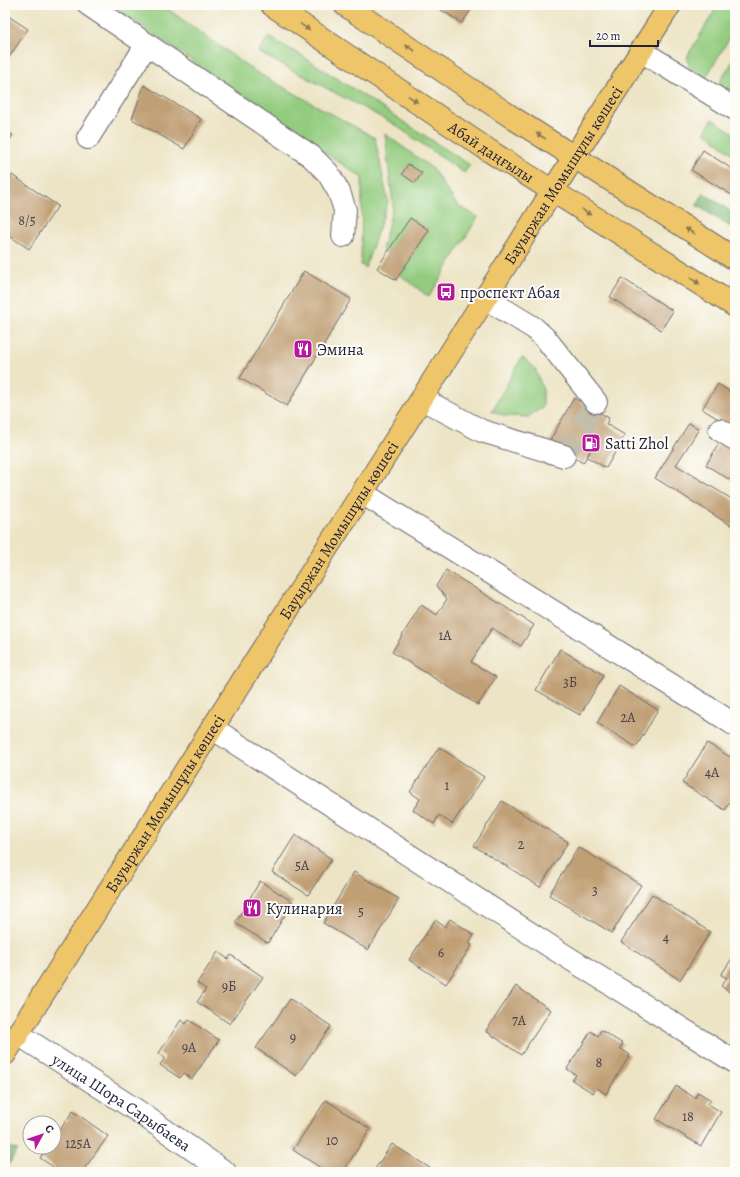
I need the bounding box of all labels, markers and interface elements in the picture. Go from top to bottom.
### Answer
scale bar [590,22,658,48]
one-way arrow [300,23,310,31]
text: 20 m [596,28,620,44]
one-way arrow [404,44,415,52]
street label: Бауыржан Момышұлы көшесі [499,82,628,269]
one-way arrow [408,95,418,103]
street label: Абай даңғылы [443,116,538,189]
one-way arrow [536,132,546,140]
one-way arrow [580,208,591,216]
house number: 8/5 [18,211,36,230]
one-way arrow [684,227,696,234]
one-way arrow [689,278,701,285]
bus stop icon: проспект Абая [435,281,457,303]
place label: проспект Абая [460,282,560,304]
restaurant icon: Эмина [292,338,314,360]
place label: Эмина [317,339,364,361]
fuel station icon: Satti Zhol [580,432,602,454]
place label: Satti Zhol [605,433,668,455]
street label: Бауыржан Момышұлы көшесі [274,437,404,624]
house number: 1А [439,626,452,645]
house number: 3Б [563,673,577,692]
house number: 2А [621,708,636,727]
street label: Бауыржан Момышұлы көшесі [100,711,230,897]
house number: 4А [705,763,720,782]
house number: 1 [445,776,450,795]
house number: 2 [518,835,525,854]
house number: 5А [295,856,310,875]
house number: 3 [592,881,598,900]
restaurant icon: Кулинария [241,897,263,919]
place label: Кулинария [266,898,343,920]
house number: 5 [358,902,364,921]
house number: 4 [663,928,669,947]
house number: 6 [438,943,444,962]
house number: 9Б [222,977,236,996]
house number: 7А [512,1011,527,1030]
house number: 9 [290,1028,296,1047]
house number: 9А [182,1038,197,1057]
street label: улица Шора Сарыбаева [49,1049,195,1155]
house number: 8 [596,1053,603,1072]
house number: 18 [682,1107,694,1126]
north arrow [22,1115,62,1155]
house number: 10 [326,1131,338,1150]
house number: 125А [65,1134,92,1153]

